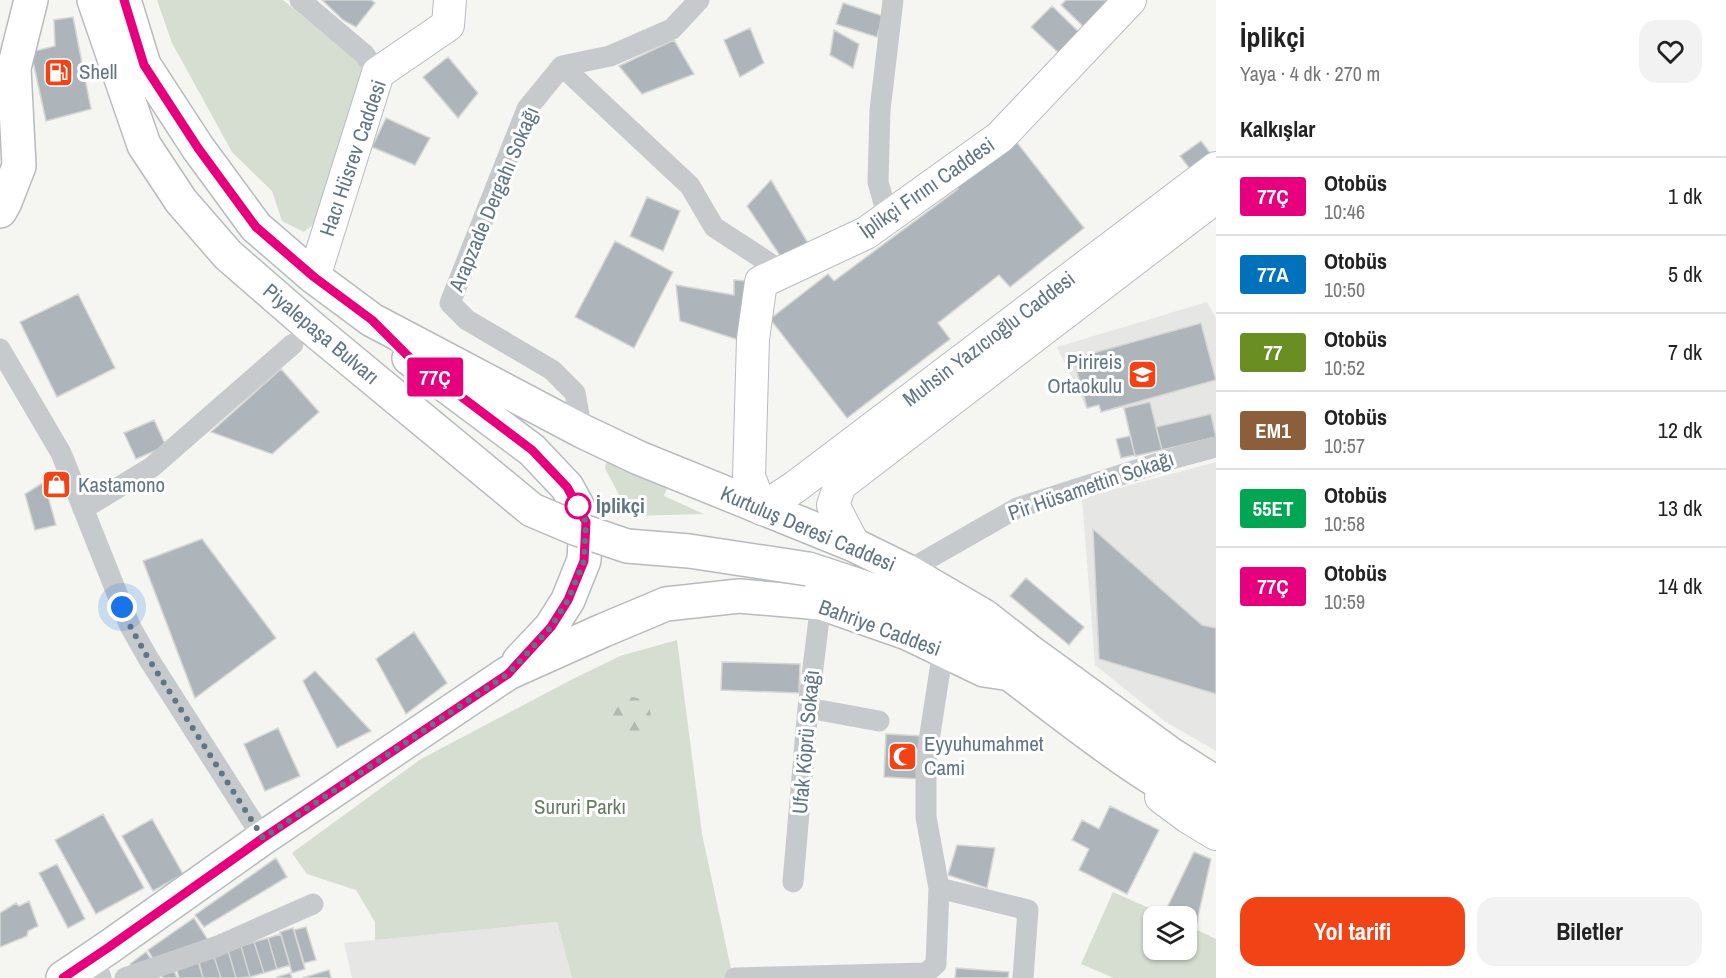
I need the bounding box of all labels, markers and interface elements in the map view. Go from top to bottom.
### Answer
text: İplikçi [1240,18,1305,56]
button: heart [1639,20,1702,83]
fuel station icon: Shell [42,56,74,88]
place label: Shell [79,57,117,86]
text: Yaya · 4 dk · 270 m [1240,60,1380,87]
street label: Hacı Hüsrev Caddesi [312,76,393,240]
street label: Arapzade Dergahı Sokağı [441,102,546,297]
text: Kalkışlar [1240,114,1315,144]
street label: İplikçi Fırını Caddesi [853,130,1000,245]
text: Otobüs [1324,168,1387,198]
text: 1 dk [1668,181,1702,211]
text: 77Ç [1257,182,1289,211]
text: 10:46 [1324,198,1365,225]
text: Otobüs [1324,246,1387,276]
text: 5 dk [1668,259,1702,289]
text: 77A [1257,260,1289,289]
street label: Muhsin Yazıcıoğlu Caddesi [896,264,1081,413]
street label: Piyalepaşa Bulvarı [257,276,386,391]
text: 10:50 [1324,276,1365,303]
text: Otobüs [1324,324,1387,354]
text: 7 dk [1668,337,1702,367]
text: 77 [1263,338,1283,367]
place label: Pirireis Ortaokulu [1047,347,1122,400]
text: 10:52 [1324,354,1365,381]
line badge: 77Ç [400,358,470,397]
school or university icon: Pirireis Ortaokulu [1127,358,1159,390]
text: 77Ç [419,363,451,392]
text: Otobüs [1324,402,1387,432]
text: 12 dk [1658,415,1702,445]
text: EM1 [1255,416,1291,445]
text: 10:57 [1324,432,1365,459]
street label: Pir Hüsamettin Sokağı [1004,444,1177,527]
shop icon: Kastamono [41,469,73,501]
place label: Kastamono [78,470,165,499]
street label: Kurtuluş Deresi Caddesi [716,479,900,579]
text: Otobüs [1324,480,1387,510]
place label: İplikçi [596,491,645,520]
marker: İplikçi [565,493,591,519]
text: 13 dk [1658,493,1702,523]
text: 55ET [1252,494,1294,523]
text: 10:58 [1324,510,1365,537]
text: Otobüs [1324,558,1387,588]
text: 14 dk [1658,571,1702,601]
text: 77Ç [1257,572,1289,601]
text: 10:59 [1324,588,1365,615]
your location [107,592,137,622]
street label: Bahriye Caddesi [815,592,945,663]
street label: Ufak Köprü Sokağı [785,669,826,815]
place label: Eyyuhumahmet Cami [924,729,1044,782]
mosque icon: Eyyuhumahmet Cami [887,740,919,772]
park label: Sururi Parkı [534,792,626,821]
button: Yol tarifi [1240,897,1465,966]
button: Biletler [1477,897,1702,966]
map controls [1143,906,1197,960]
button: layers [1143,906,1197,960]

